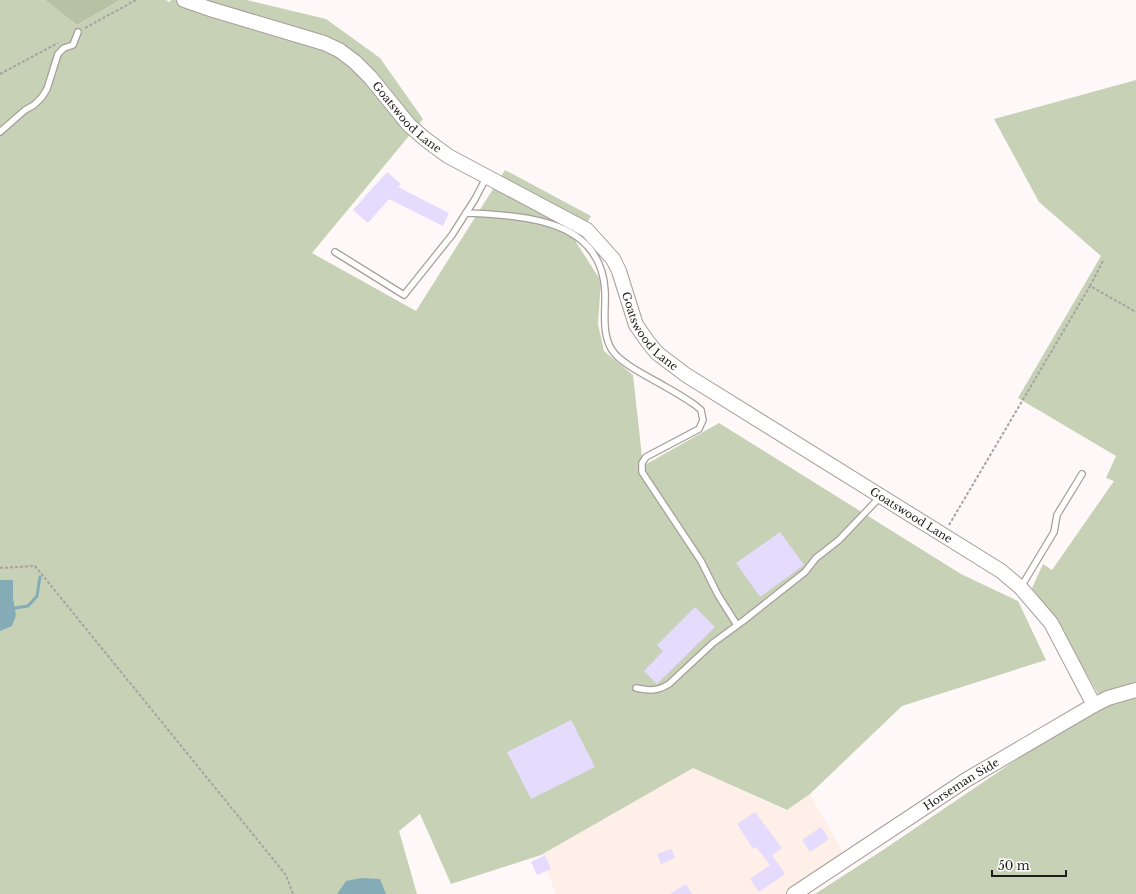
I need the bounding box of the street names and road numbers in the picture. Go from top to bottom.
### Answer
street label: Goatswood Lane [369,79,444,156]
street label: Goatswood Lane [619,290,681,373]
street label: Goatswood Lane [867,484,955,546]
street label: Horseman Side [921,755,1002,813]

